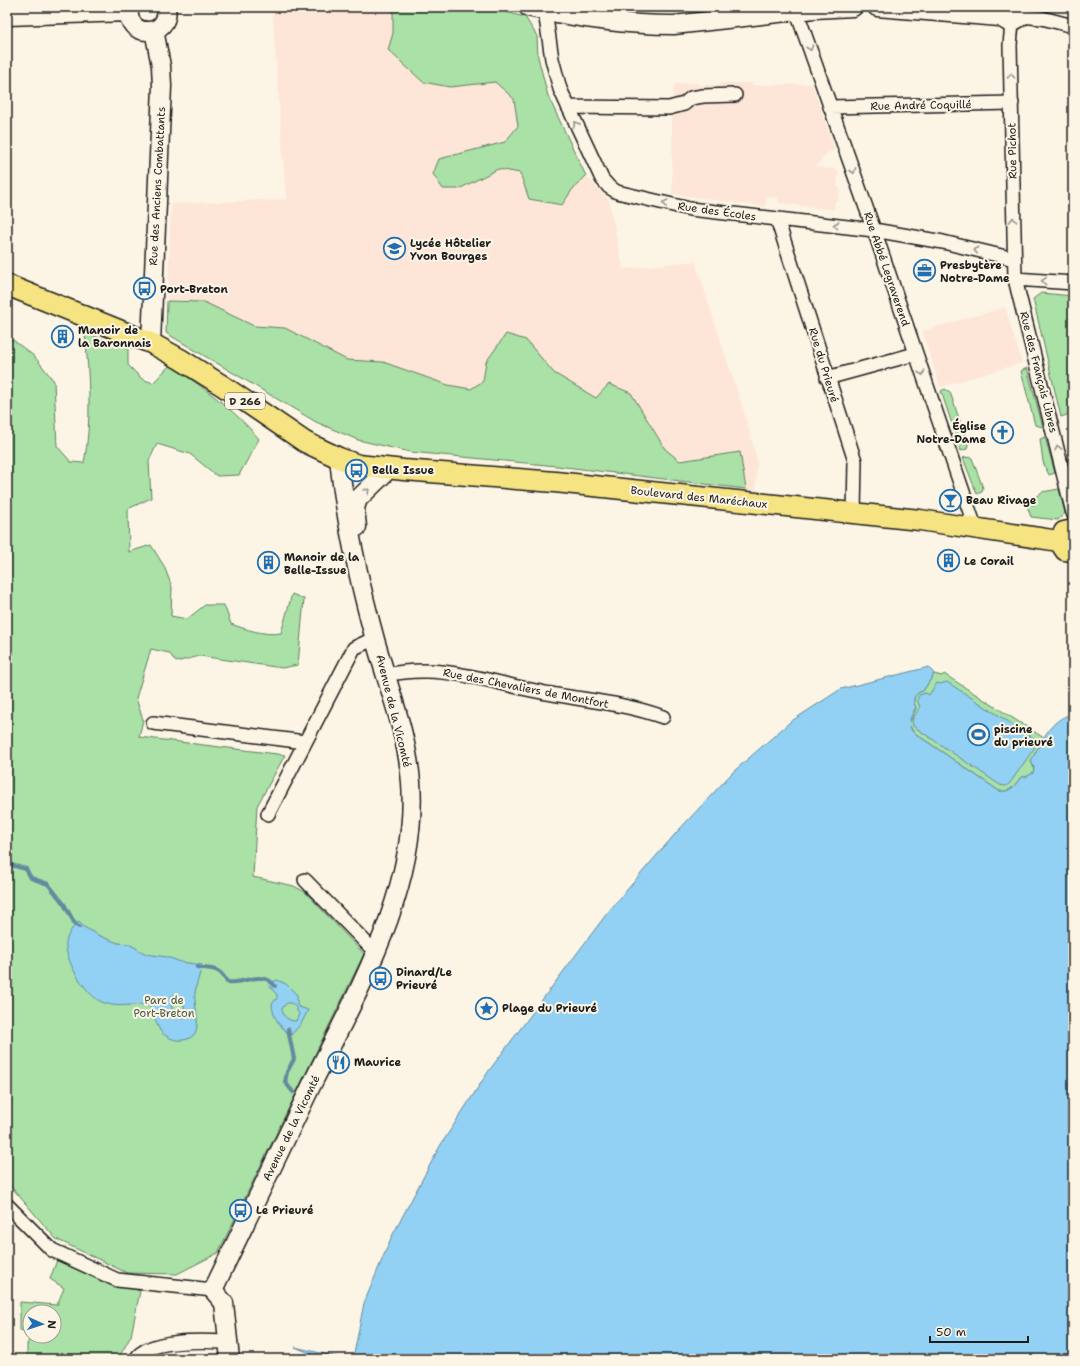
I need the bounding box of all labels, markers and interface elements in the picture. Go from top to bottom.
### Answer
one-way arrow [805,44,813,51]
one-way arrow [1007,73,1015,79]
street label: Rue André Coquillé [870,97,972,114]
street label: Rue des Anciens Combattants [146,106,169,266]
one-way arrow [573,121,581,129]
street label: Rue Pichot [1005,123,1020,179]
one-way arrow [848,167,856,174]
street label: Rue des Écoles [677,198,757,224]
one-way arrow [662,200,668,208]
street label: Rue Abbé Legraverend [860,210,913,328]
one-way arrow [1009,217,1018,223]
one-way arrow [833,221,839,230]
school or university icon: Lycée Hôtelier Yvon Bourges [381,236,407,262]
place label: Lycée Hôtelier Yvon Bourges [410,236,491,264]
one-way arrow [973,246,979,254]
office icon: Presbytère Notre-Dame [911,258,937,284]
place label: Presbytère Notre-Dame [940,258,1010,286]
bus stop icon: Port-Breton [132,276,158,302]
one-way arrow [1041,277,1047,286]
place label: Port-Breton [160,282,228,297]
street label: Rue des Français Libres [1016,310,1061,435]
building icon: Manoir de la Baronnais [50,323,76,349]
place label: Manoir de la Baronnais [78,323,151,351]
street label: Rue du Prieuré [805,326,842,404]
one-way arrow [918,370,926,377]
road number: D 266 [225,393,265,409]
place label: Église Notre-Dame [916,418,986,447]
church icon: Église Notre-Dame [989,419,1015,445]
one-way arrow [1054,444,1063,451]
bus stop icon: Belle Issue [343,457,369,483]
place label: Belle Issue [372,463,434,478]
street label: Boulevard des Maréchaux [630,483,768,512]
bar icon: Beau Rivage [937,487,963,513]
one-way arrow [362,488,370,496]
place label: Beau Rivage [966,493,1037,508]
building icon: Le Corail [936,548,962,574]
building icon: Manoir de la Belle-Issue [256,550,282,576]
place label: Manoir de la Belle-Issue [284,550,360,578]
place label: Le Corail [964,554,1014,569]
street label: Avenue de la Vicomté [372,653,415,769]
street label: Rue des Chevaliers de Montfort [442,665,610,712]
sports icon: piscine du prieuré [965,722,991,748]
place label: piscine du prieuré [994,722,1053,750]
bus stop icon: Dinard/Le Prieuré [367,965,393,991]
place label: Dinard/Le Prieuré [396,965,452,993]
park label: Parc de Port-Breton [134,993,195,1021]
place icon: Plage du Prieuré [473,995,499,1021]
place label: Plage du Prieuré [502,1001,597,1016]
restaurant icon: Maurice [326,1049,352,1075]
place label: Maurice [354,1055,401,1070]
street label: Avenue de la Vicomté [259,1073,324,1184]
bus stop icon: Le Prieuré [227,1197,253,1223]
place label: Le Prieuré [256,1203,314,1218]
north arrow [22,1304,62,1344]
scale bar [930,1318,1028,1344]
text: N [44,1320,59,1330]
text: 50 m [936,1324,966,1340]

